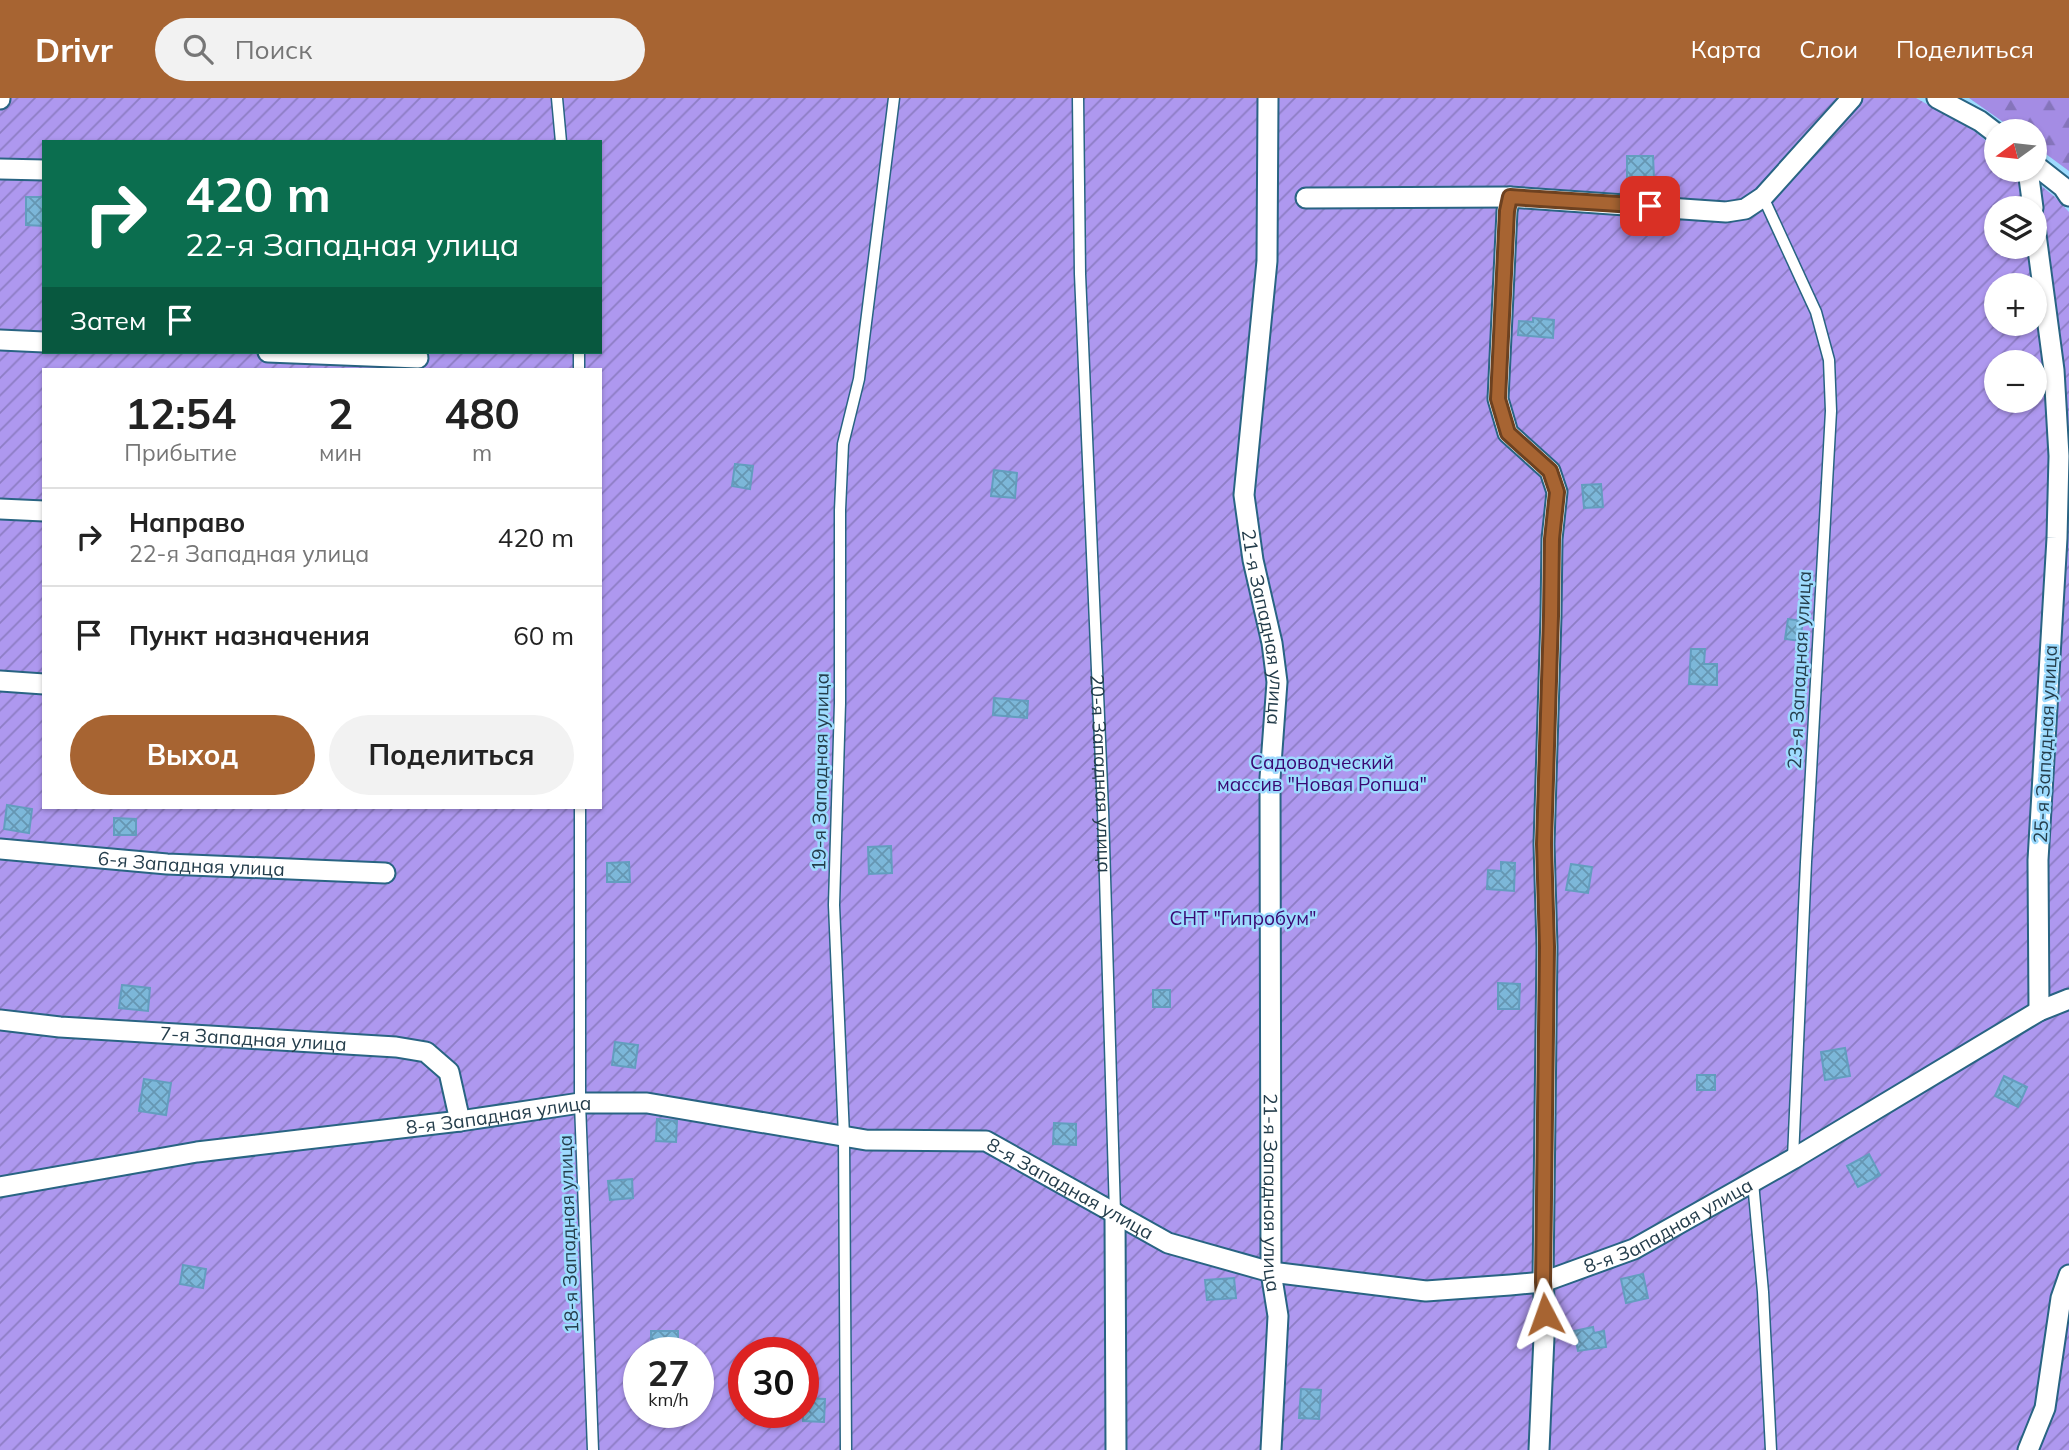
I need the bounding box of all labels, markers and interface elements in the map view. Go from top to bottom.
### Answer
search box [155,18,645,81]
text: Drivr [35,29,113,70]
icon: search [179,30,217,68]
text: Поиск [235,33,312,66]
text: Карта [1691,34,1761,64]
text: Слои [1799,34,1858,64]
text: Поделиться [1896,34,2034,64]
north arrow [1984,119,2048,182]
map controls [1984,119,2047,413]
text: 420 m [185,163,331,224]
icon: right [70,168,161,259]
pin [1620,176,1680,236]
icon: arrive [1631,187,1669,225]
button: layers [1984,196,2047,259]
text: 22-я Западная улица [185,224,519,264]
button: + [1984,273,2047,336]
icon: arrive [161,301,199,339]
text: Затем [70,304,147,337]
button: − [1984,350,2047,413]
text: 12:54 [125,387,236,440]
text: 2 [328,387,353,440]
text: 480 [444,387,520,440]
text: Прибытие [124,438,237,467]
text: мин [319,438,362,467]
text: m [472,438,492,467]
text: Направо [129,506,245,539]
icon: right [70,518,108,556]
text: 420 m [498,521,574,554]
street label: 21-я Западная улица [1237,528,1289,726]
text: 22-я Западная улица [129,539,369,568]
street label: 23-я Западная улица [1782,570,1816,770]
icon: arrive [70,616,108,654]
text: Пункт назначения [129,619,370,652]
text: 60 m [513,619,574,652]
street label: 25-я Западная улица [2028,644,2062,844]
street label: 19-я Западная улица [806,673,834,871]
street label: 20-я Западная улица [1085,674,1117,873]
button: Выход [70,715,315,795]
button: Поделиться [329,715,574,795]
park label: Садоводческий массив "Новая Ропша" [1217,750,1427,796]
street label: 6-я Западная улица [97,846,285,881]
park label: СНТ "Гипробум" [1169,906,1317,930]
street label: 7-я Западная улица [159,1021,347,1056]
street label: 8-я Западная улица [404,1091,591,1139]
street label: 21-я Западная улица [1259,1093,1286,1293]
street label: 8-я Западная улица [983,1132,1158,1244]
street label: 18-я Западная улица [553,1134,583,1334]
street label: 8-я Западная улица [1580,1172,1757,1278]
position arrow [1508,1277,1582,1351]
speed limit sign: 30 [728,1337,819,1428]
text: 27 [647,1351,690,1395]
text: km/h [648,1388,689,1411]

